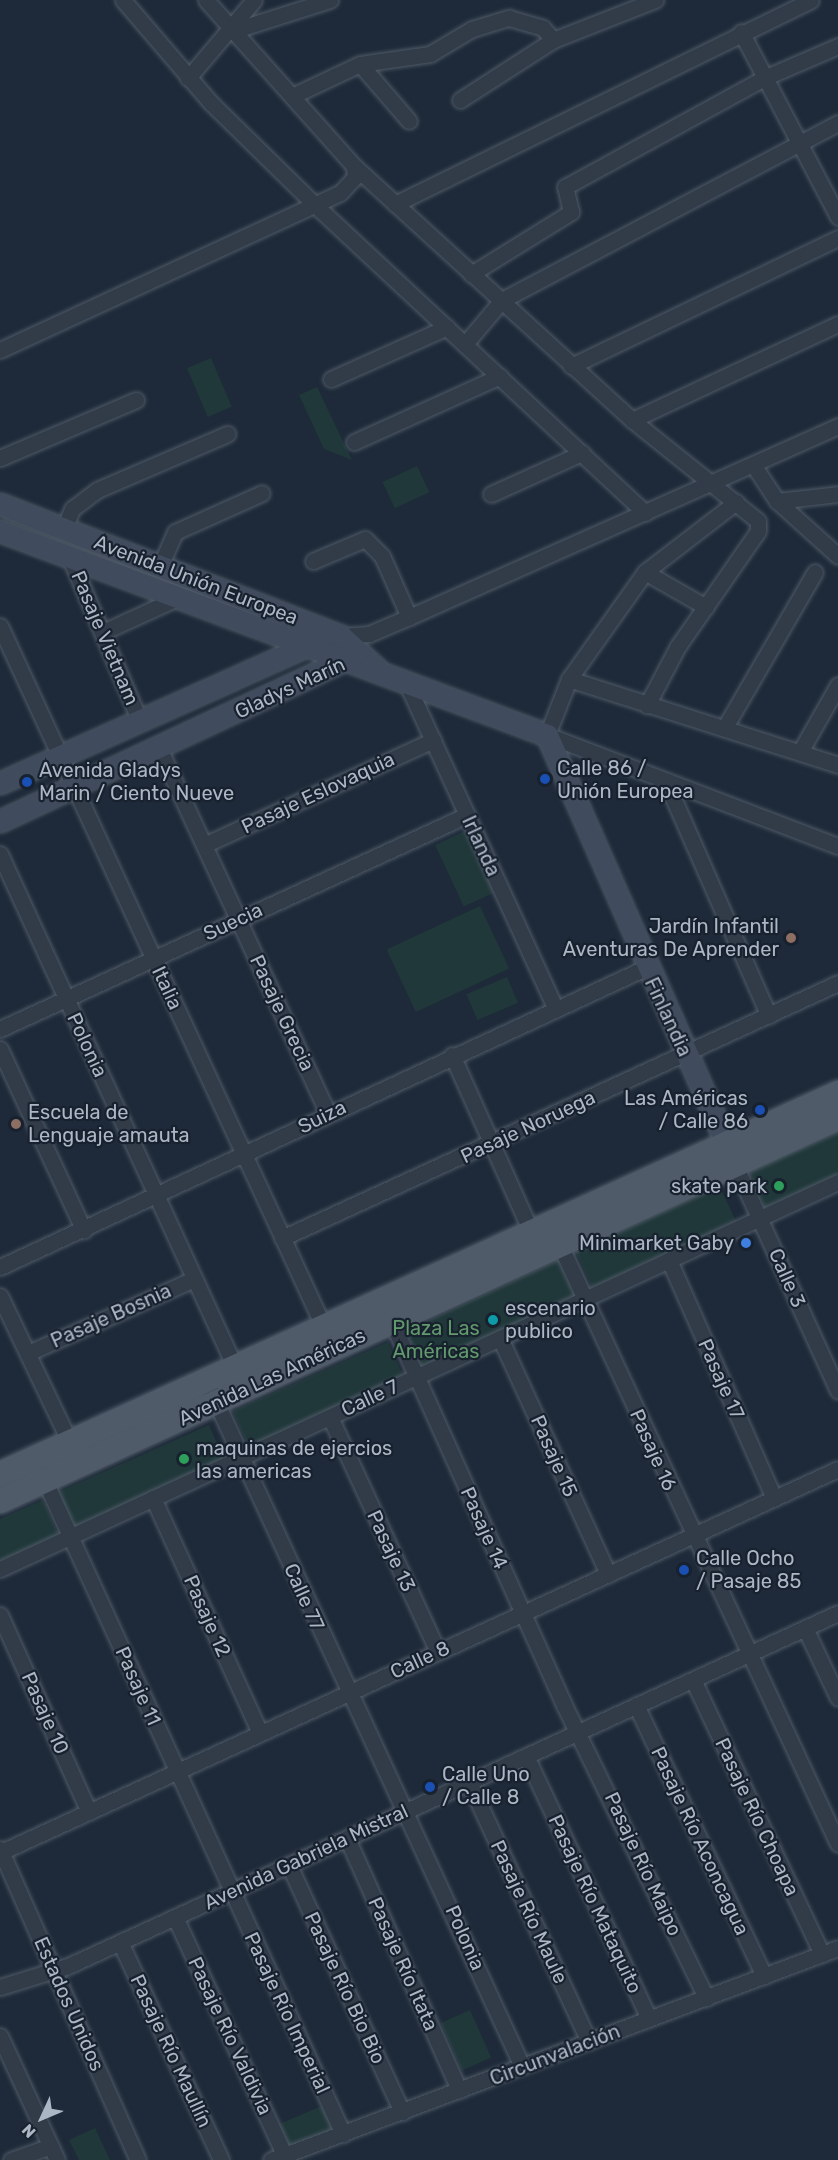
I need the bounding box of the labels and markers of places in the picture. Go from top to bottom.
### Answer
place label: Calle 86 / Unión Europea [557,756,694,803]
place label: Avenida Gladys Marin / Ciento Nueve [39,759,234,806]
marker: Calle 86 / Unión Europea [538,772,552,786]
marker: Avenida Gladys Marin / Ciento Nueve [20,775,34,789]
place label: Jardín Infantil Aventuras De Aprender [562,915,779,962]
marker: Jardín Infantil Aventuras De Aprender [784,931,798,945]
place label: Las Américas / Calle 86 [624,1086,748,1133]
place label: Escuela de Lenguaje amauta [28,1100,190,1147]
marker: Las Américas / Calle 86 [753,1103,767,1117]
marker: Escuela de Lenguaje amauta [9,1117,23,1131]
place label: skate park [671,1174,767,1198]
marker: skate park [772,1179,786,1193]
place label: Minimarket Gaby [579,1231,734,1255]
marker: Minimarket Gaby [739,1236,753,1250]
place label: escenario publico [505,1296,596,1343]
marker: escenario publico [486,1313,500,1327]
place label: maquinas de ejercios las americas [196,1436,392,1483]
marker: maquinas de ejercios las americas [177,1452,191,1466]
place label: Calle Ocho / Pasaje 85 [696,1546,801,1593]
marker: Calle Ocho / Pasaje 85 [677,1563,691,1577]
place label: Calle Uno / Calle 8 [442,1763,530,1810]
marker: Calle Uno / Calle 8 [423,1780,437,1794]

